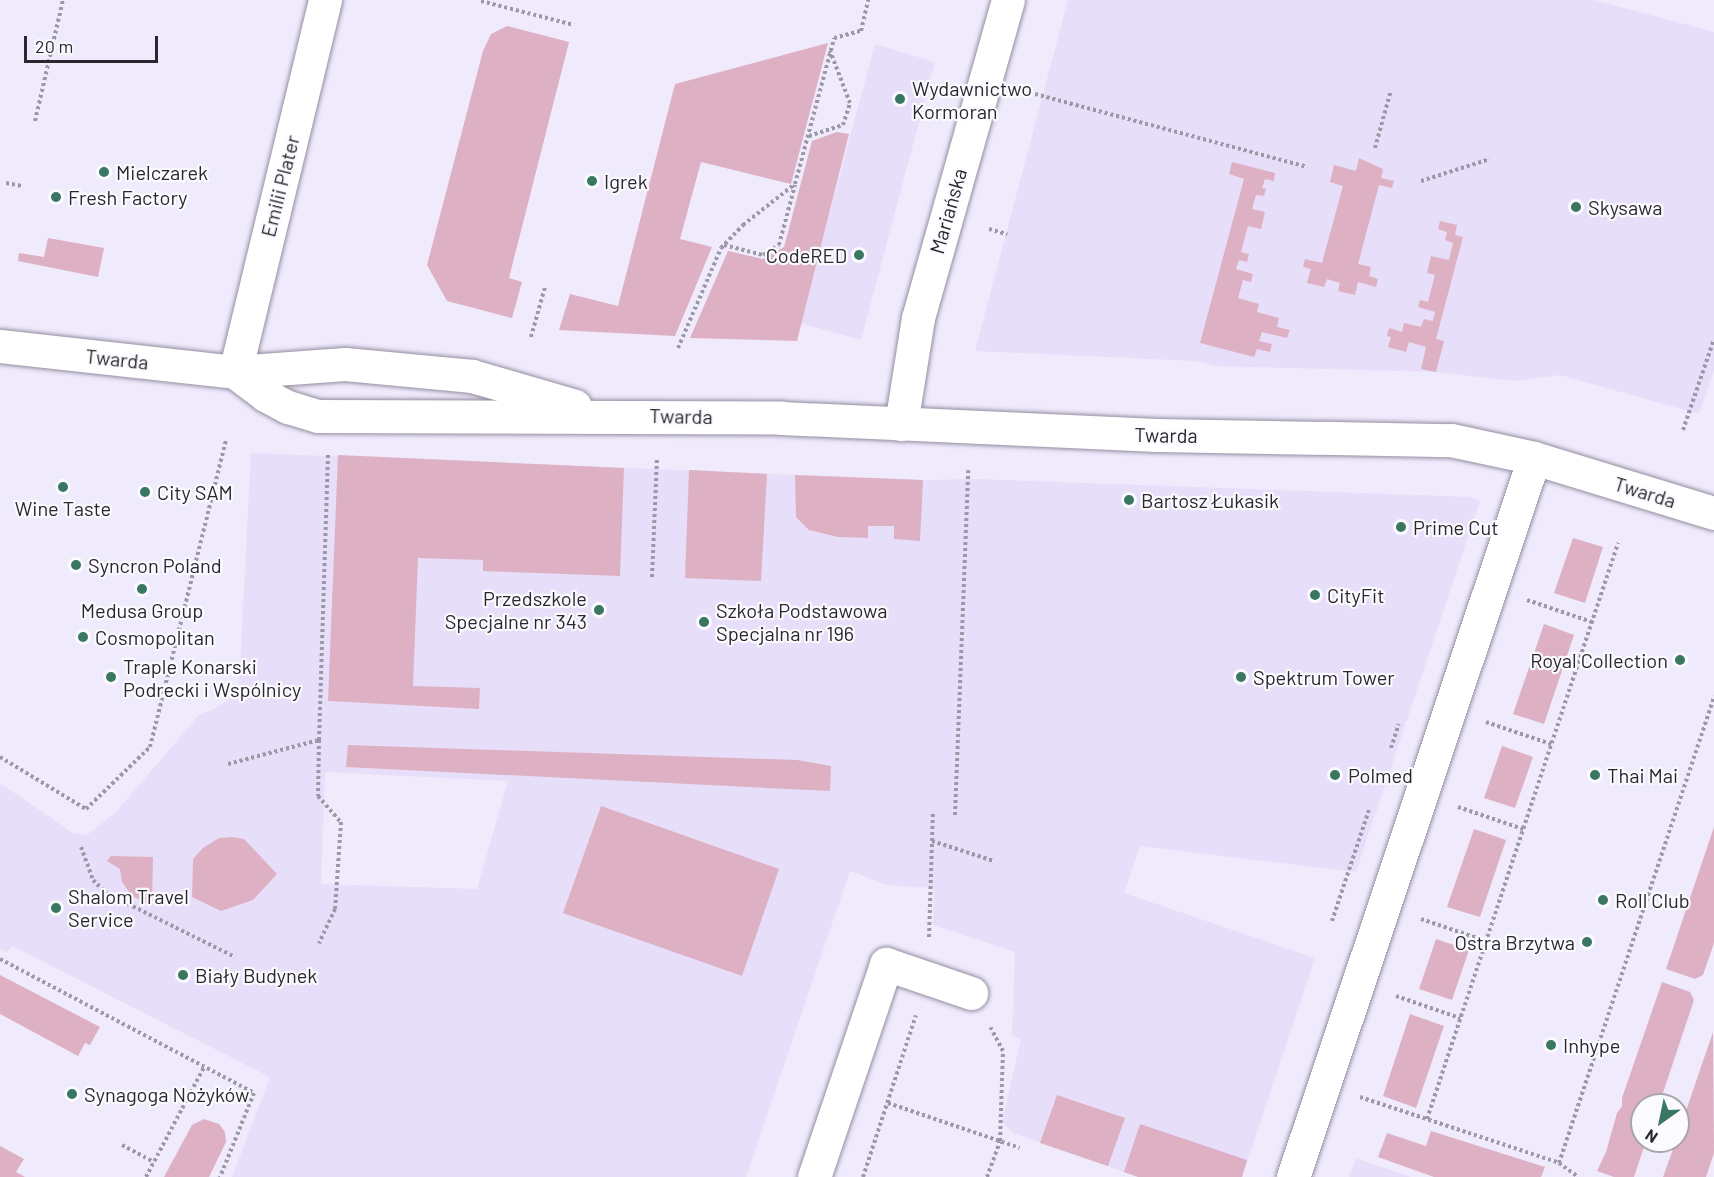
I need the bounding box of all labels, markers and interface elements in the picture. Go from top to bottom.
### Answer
scale bar [27,24,160,62]
text: 20 m [35,35,73,57]
place label: Wydawnictwo Kormoran [912,76,1032,123]
marker: Wydawnictwo Kormoran [893,92,907,106]
street label: Emilii Plater [256,133,304,239]
place label: Mielczarek [116,160,208,184]
marker: Mielczarek [97,165,111,179]
street label: Mariańska [924,166,972,256]
place label: Igrek [604,169,648,193]
marker: Igrek [585,174,599,188]
place label: Fresh Factory [68,185,187,209]
marker: Fresh Factory [49,190,63,204]
place label: Skysawa [1588,195,1662,219]
marker: Skysawa [1569,200,1583,214]
place label: CodeRED [766,243,847,267]
marker: CodeRED [852,248,866,262]
street label: Twarda [84,344,150,374]
street label: Twarda [649,403,713,429]
street label: Twarda [1134,422,1198,448]
street label: Twarda [1611,471,1679,513]
marker: Wine Taste [56,480,70,494]
place label: City SAM [157,480,233,504]
marker: City SAM [138,485,152,499]
place label: Bartosz Łukasik [1141,488,1279,512]
marker: Bartosz Łukasik [1122,493,1136,507]
place label: Wine Taste [15,496,111,520]
place label: Prime Cut [1413,515,1498,539]
marker: Prime Cut [1394,520,1408,534]
place label: Syncron Poland [88,553,222,577]
marker: Syncron Poland [69,558,83,572]
marker: Medusa Group [135,582,149,596]
place label: CityFit [1327,583,1384,607]
place label: Przedszkole Specjalne nr 343 [445,586,587,633]
marker: CityFit [1308,588,1322,602]
place label: Medusa Group [81,598,203,622]
place label: Szkoła Podstawowa Specjalna nr 196 [716,598,887,645]
marker: Przedszkole Specjalne nr 343 [592,603,606,617]
marker: Szkoła Podstawowa Specjalna nr 196 [697,615,711,629]
place label: Cosmopolitan [95,625,215,649]
marker: Cosmopolitan [76,630,90,644]
place label: Royal Collection [1530,648,1668,672]
marker: Royal Collection [1673,653,1687,667]
place label: Traple Konarski Podrecki i Wspólnicy [123,654,301,701]
place label: Spektrum Tower [1253,665,1395,689]
marker: Traple Konarski Podrecki i Wspólnicy [104,670,118,684]
marker: Spektrum Tower [1234,670,1248,684]
place label: Polmed [1348,763,1413,787]
place label: Thai Mai [1607,763,1678,787]
marker: Polmed [1326,766,1344,784]
marker: Thai Mai [1588,768,1602,782]
place label: Shalom Travel Service [68,885,189,932]
place label: Roll Club [1615,888,1690,912]
marker: Roll Club [1596,893,1610,907]
marker: Shalom Travel Service [49,901,63,915]
place label: Ostra Brzytwa [1455,930,1575,954]
marker: Ostra Brzytwa [1580,935,1594,949]
place label: Biały Budynek [195,963,317,987]
marker: Biały Budynek [176,968,190,982]
place label: Inhype [1563,1033,1620,1057]
marker: Inhype [1544,1038,1558,1052]
place label: Synagoga Nożyków [84,1082,249,1106]
marker: Synagoga Nożyków [65,1087,79,1101]
north arrow [1630,1093,1690,1153]
text: N [1641,1126,1661,1148]

